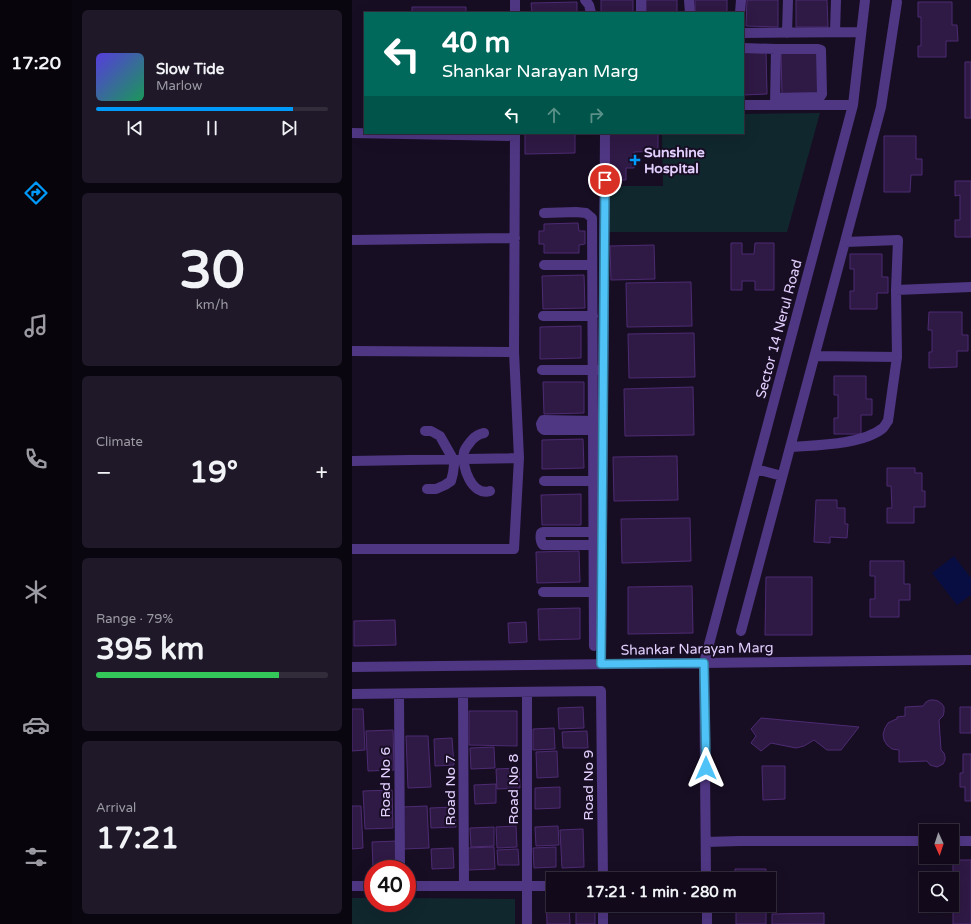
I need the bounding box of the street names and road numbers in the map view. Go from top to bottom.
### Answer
street label: Sector 14 Nerul Road [752,258,806,400]
street label: Shankar Narayan Marg [620,639,774,659]
street label: Road No 6 [377,746,394,817]
street label: Road No 9 [580,750,597,820]
street label: Road No 8 [505,753,522,824]
street label: Road No 7 [442,755,459,825]

